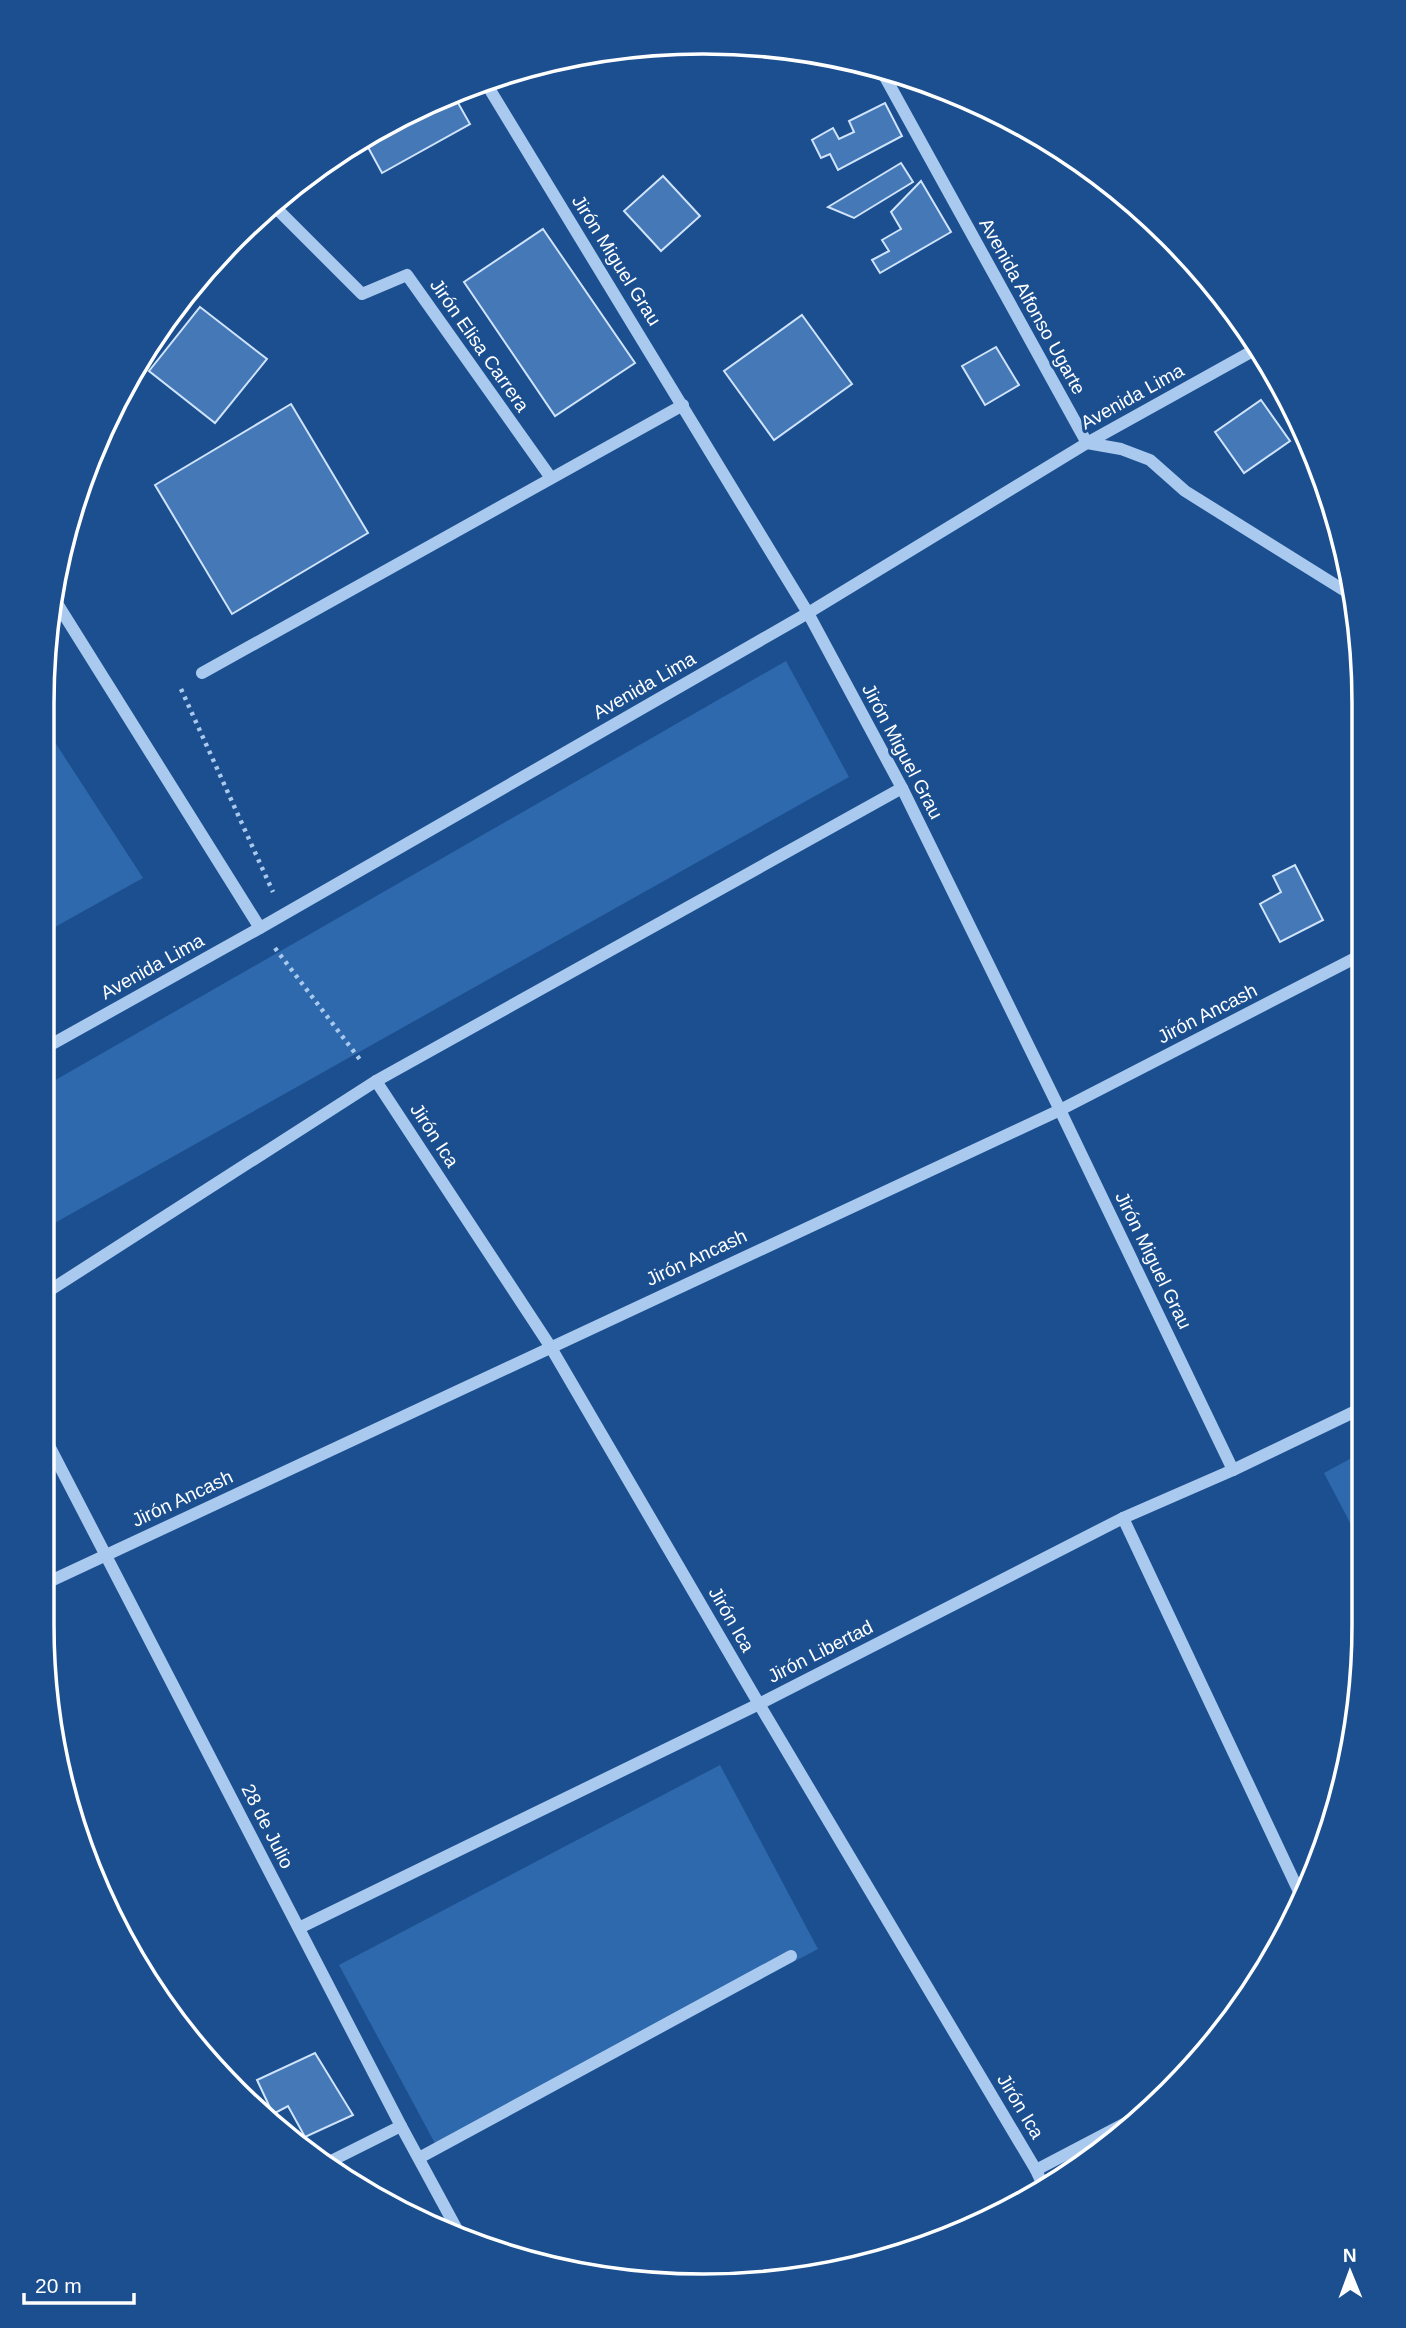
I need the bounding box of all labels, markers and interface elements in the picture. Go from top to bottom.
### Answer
street label: Jirón Miguel Grau [568,191,665,329]
street label: Avenida Alfonso Ugarte [975,214,1090,398]
street label: Jirón Elisa Carrera [426,275,534,416]
street label: Avenida Lima [1077,359,1188,433]
street label: Avenida Lima [589,647,700,723]
street label: Jirón Miguel Grau [858,680,947,822]
street label: Avenida Lima [97,929,208,1003]
street label: Jirón Ancash [1154,979,1260,1047]
street label: Jirón Ica [406,1099,463,1171]
street label: Jirón Miguel Grau [1111,1188,1196,1332]
street label: Jirón Ancash [642,1225,750,1290]
street label: Jirón Ancash [128,1466,236,1531]
street label: Jirón Ica [705,1583,759,1656]
street label: Jirón Libertad [764,1616,876,1687]
street label: 28 de Julio [237,1781,298,1872]
street label: Jirón Ica [993,2070,1048,2143]
north arrow [1315,2237,1385,2307]
text: N [1343,2245,1357,2266]
scale bar [24,2262,135,2306]
text: 20 m [35,2274,82,2297]

